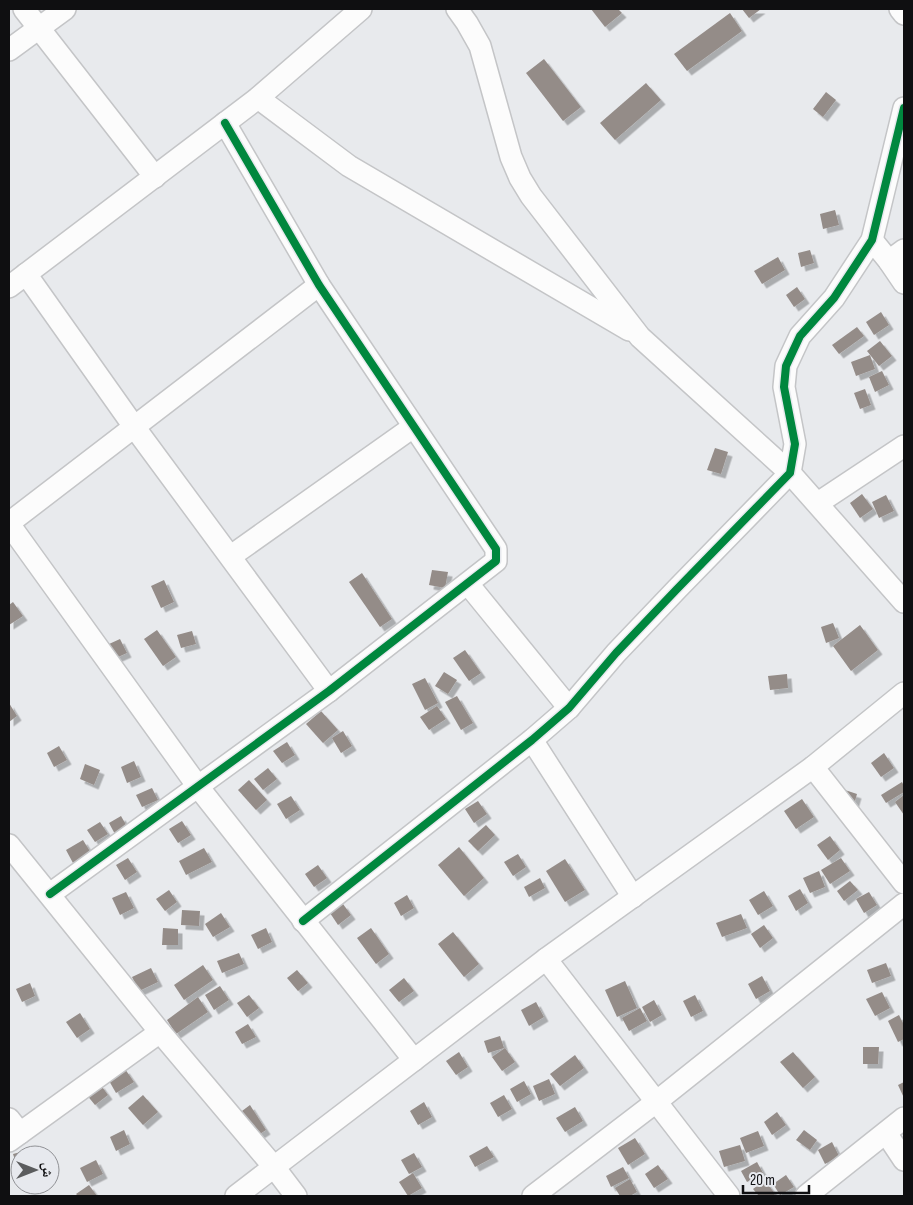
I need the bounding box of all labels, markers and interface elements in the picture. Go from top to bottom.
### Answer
north arrow [10,1145,60,1195]
scale bar [743,1162,809,1194]
text: ش [39,1163,56,1178]
text: 20 m [750,1171,775,1190]

